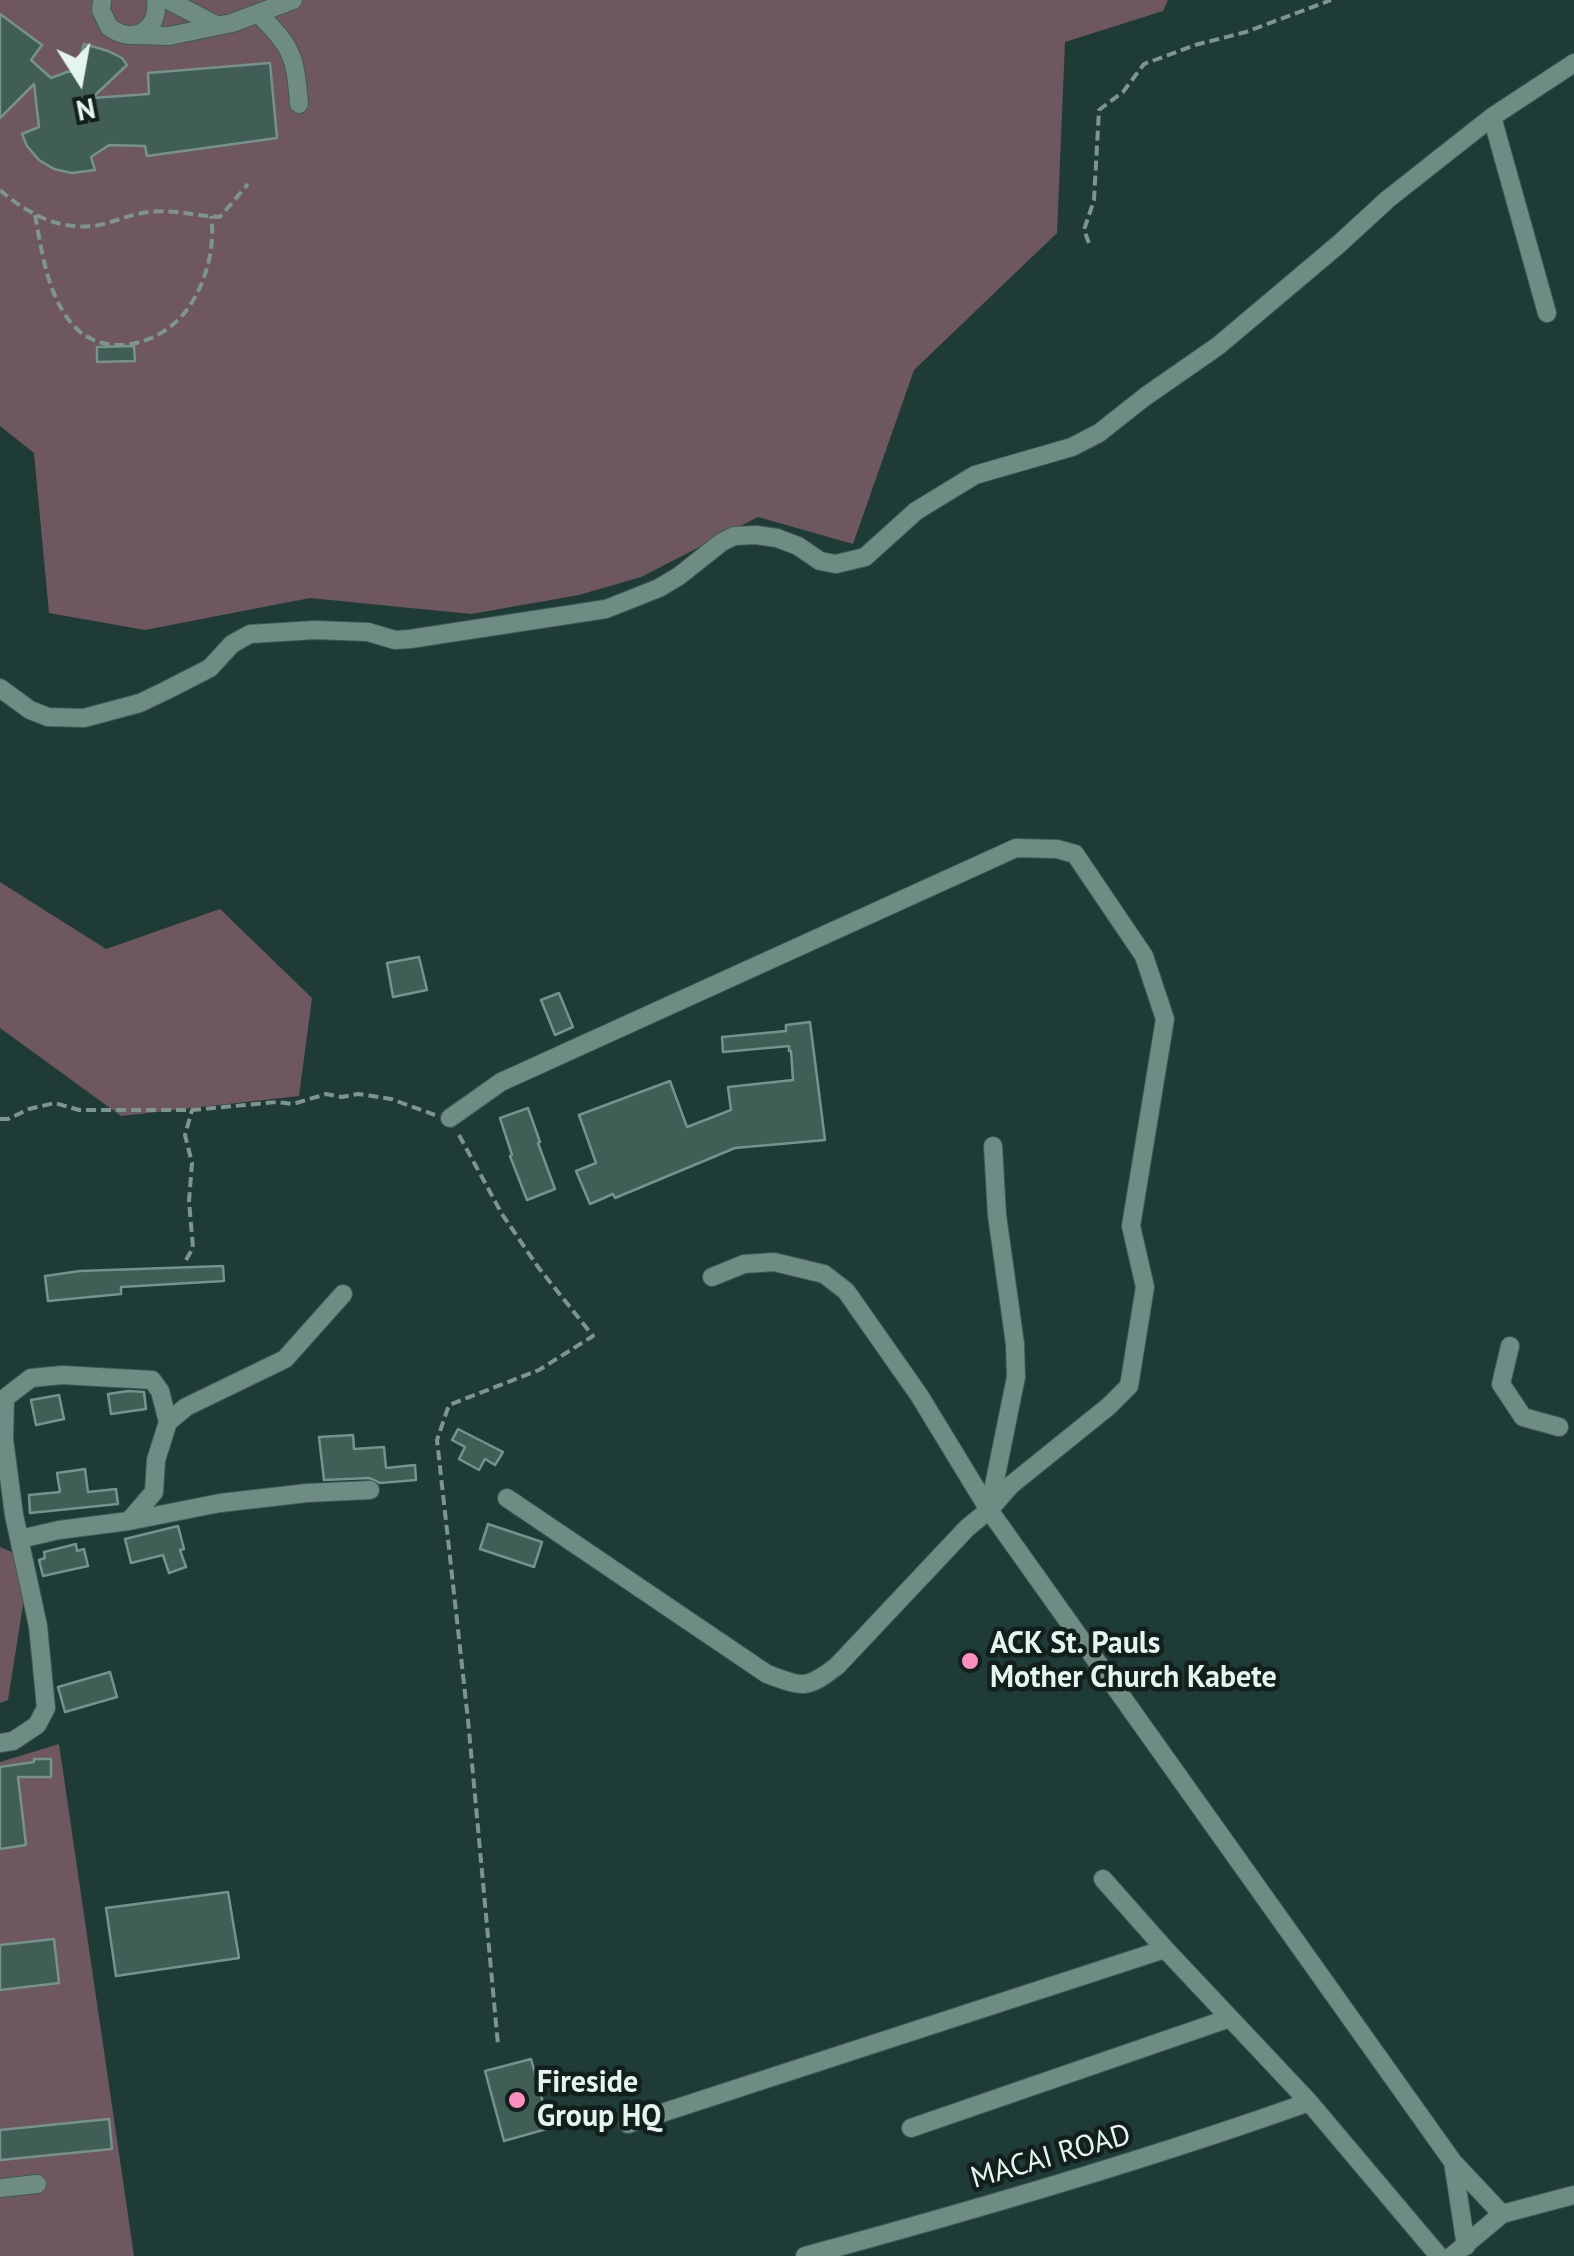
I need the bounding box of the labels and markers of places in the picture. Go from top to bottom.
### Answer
place label: ACK St. Pauls Mother Church Kabete [990,1626,1277,1696]
marker: ACK St. Pauls Mother Church Kabete [959,1650,981,1672]
place label: Fireside Group HQ [537,2065,661,2136]
marker: Fireside Group HQ [506,2089,528,2111]

